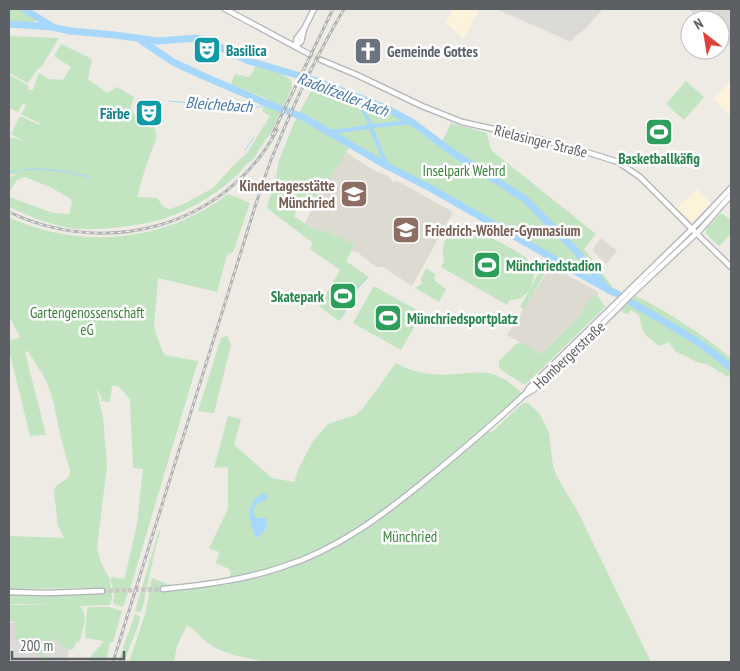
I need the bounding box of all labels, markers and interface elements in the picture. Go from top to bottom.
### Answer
north arrow [680,10,730,60]
text: N [690,14,706,34]
theatre icon: Basilica [192,35,222,65]
church icon: Gemeinde Gottes [353,36,383,66]
place label: Basilica [226,41,267,60]
place label: Gemeinde Gottes [387,42,478,61]
water label: Radolfzeller Aach [295,67,392,121]
water label: Bleichebach [185,92,254,116]
theatre icon: Färbe [134,98,164,128]
place label: Färbe [100,104,130,123]
sports icon: Basketballkäfig [644,117,674,147]
street label: Rielasinger Straße [493,120,589,162]
place label: Basketballkäfig [618,149,700,168]
park label: Inselpark Wehrd [423,161,505,180]
place label: Kindertagesstätte Münchried [239,176,335,212]
school or university icon: Kindertagesstätte Münchried [339,179,369,209]
school or university icon: Friedrich-Wöhler-Gymnasium [391,215,421,245]
place label: Friedrich-Wöhler-Gymnasium [425,221,581,240]
sports icon: Münchriedstadion [472,250,502,280]
place label: Münchriedstadion [506,256,602,275]
sports icon: Skatepark [328,281,358,311]
place label: Skatepark [271,287,325,306]
park label: Gartengenossenschaft eG [30,303,144,339]
sports icon: Münchriedsportplatz [373,303,403,333]
place label: Münchriedsportplatz [407,309,518,328]
street label: Hombergerstraße [529,317,609,393]
park label: Münchried [383,527,437,546]
scale bar [12,628,125,660]
text: 200 m [20,636,53,655]

